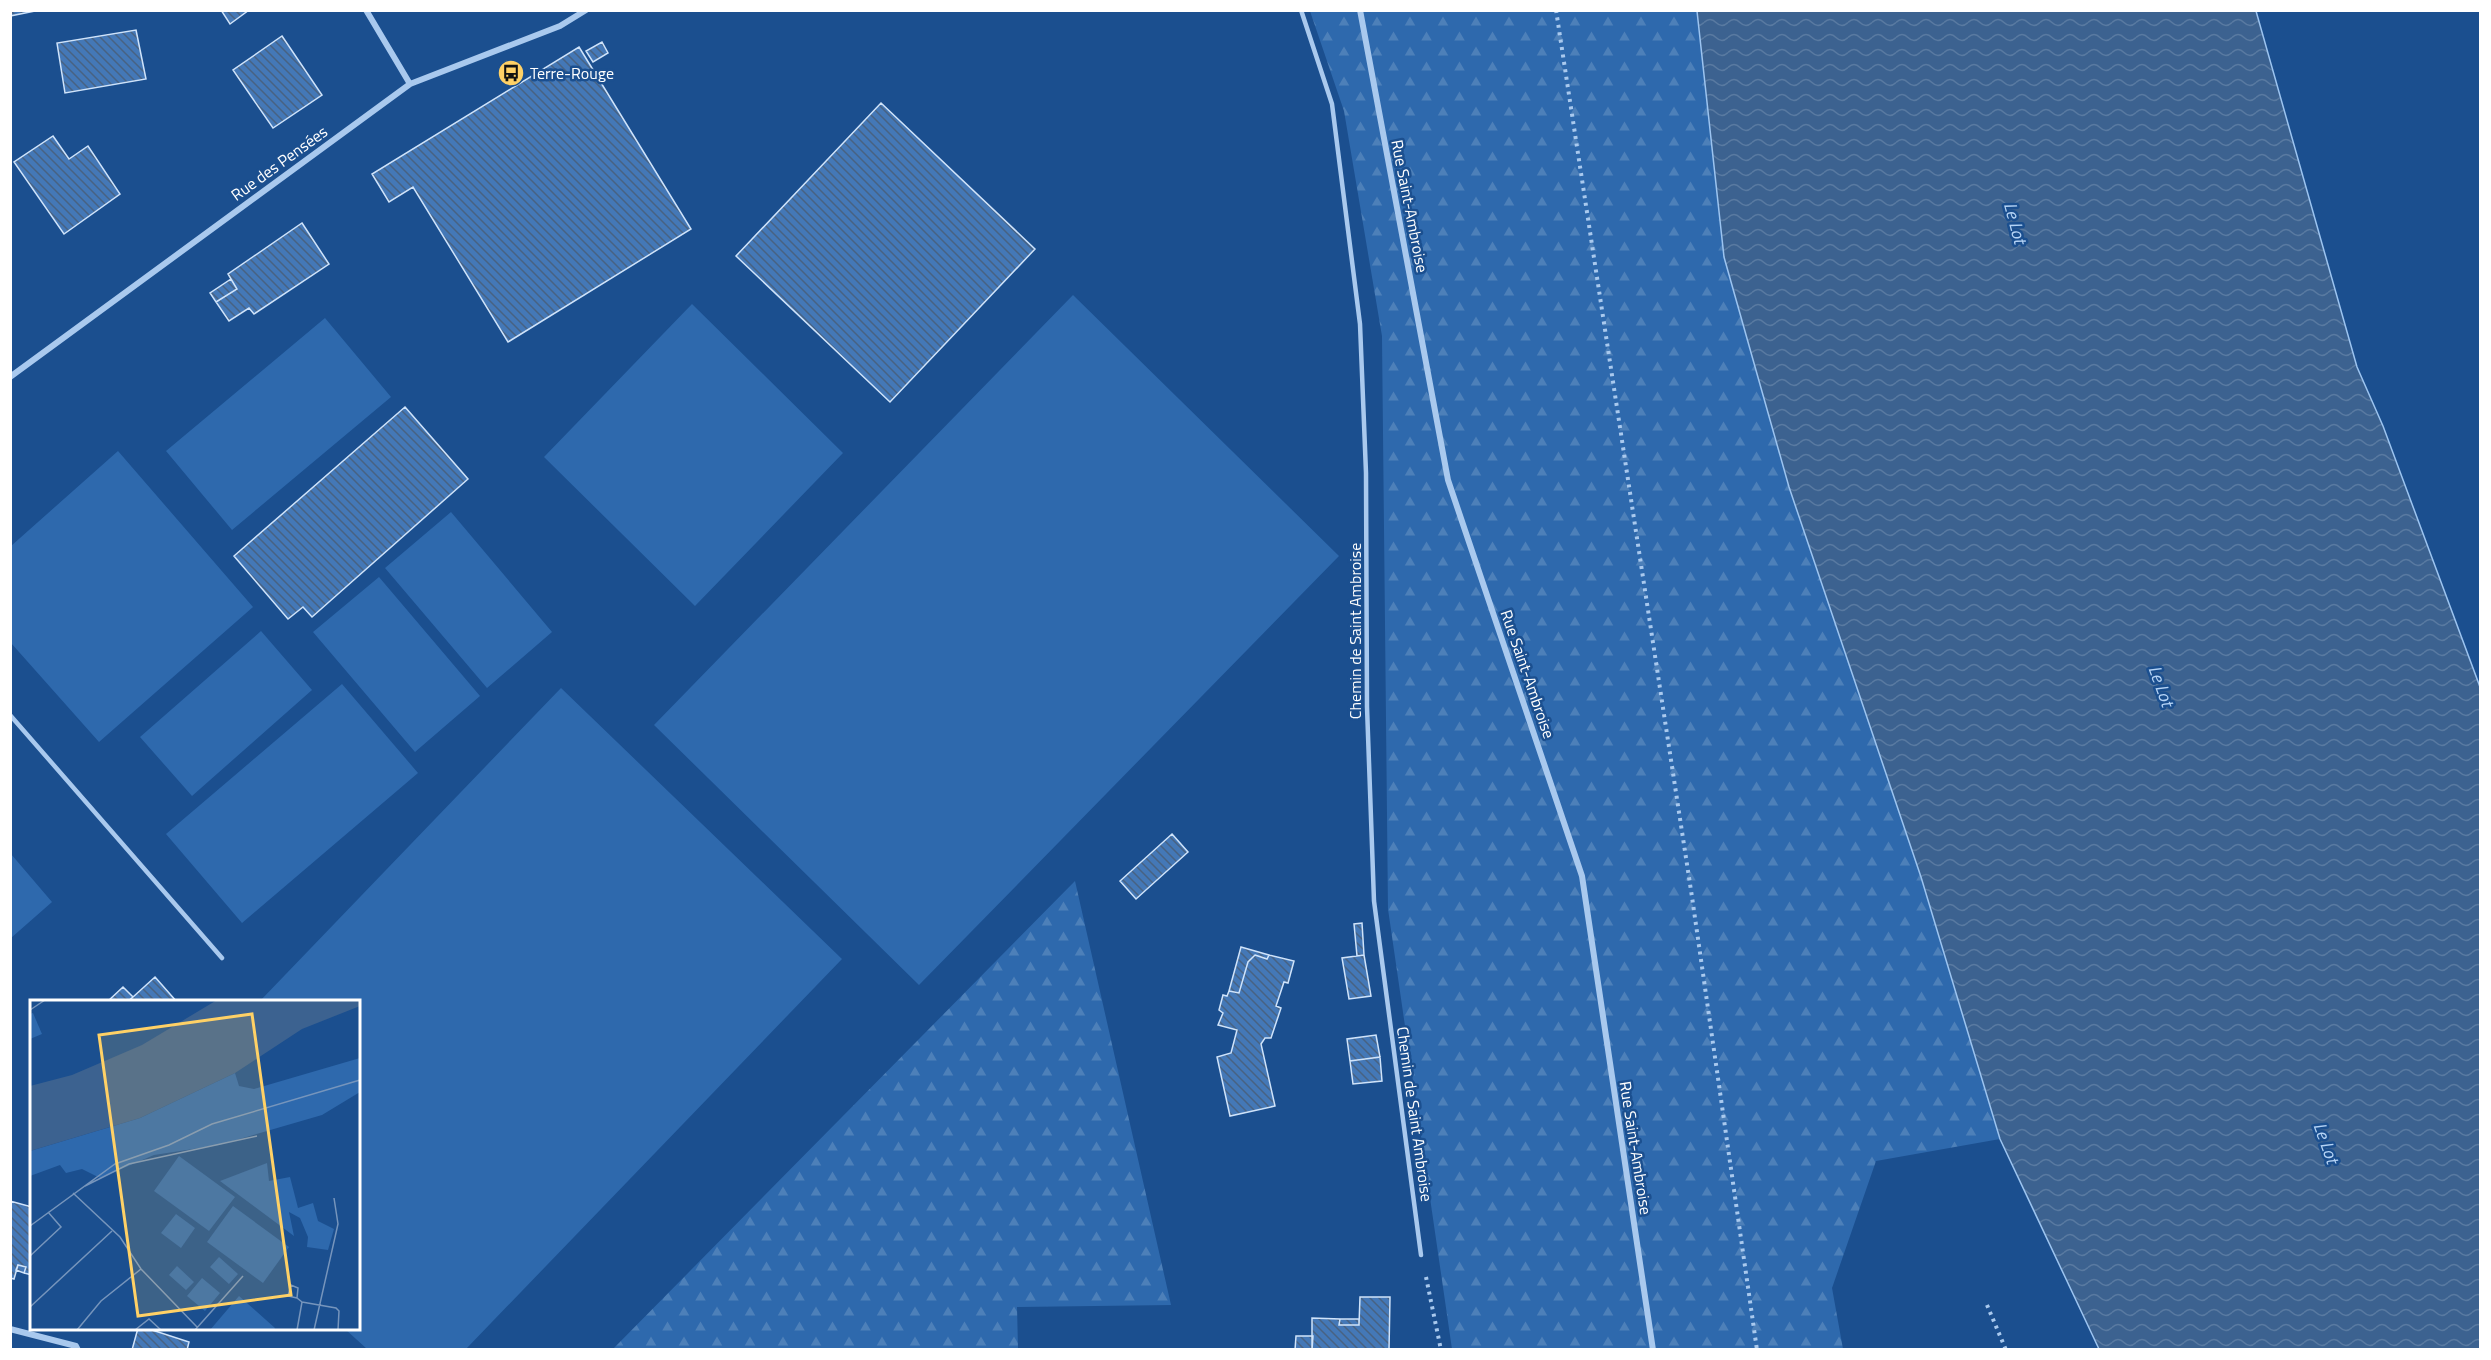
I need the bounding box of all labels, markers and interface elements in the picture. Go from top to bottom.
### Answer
bus stop icon: Terre-Rouge [496,58,526,88]
place label: Terre-Rouge [530,61,614,85]
street label: Rue des Pensées [226,120,332,206]
street label: Rue Saint-Ambroise [1385,137,1435,275]
water label: Le Lot [1997,199,2035,249]
street label: Chemin de Saint Ambroise [1343,543,1367,719]
street label: Rue Saint-Ambroise [1495,606,1561,742]
water label: Le Lot [2142,662,2182,712]
inset map [30,1000,360,1330]
street label: Chemin de Saint Ambroise [1391,1025,1439,1203]
street label: Rue Saint-Ambroise [1614,1079,1658,1217]
water label: Le Lot [2307,1119,2347,1169]

